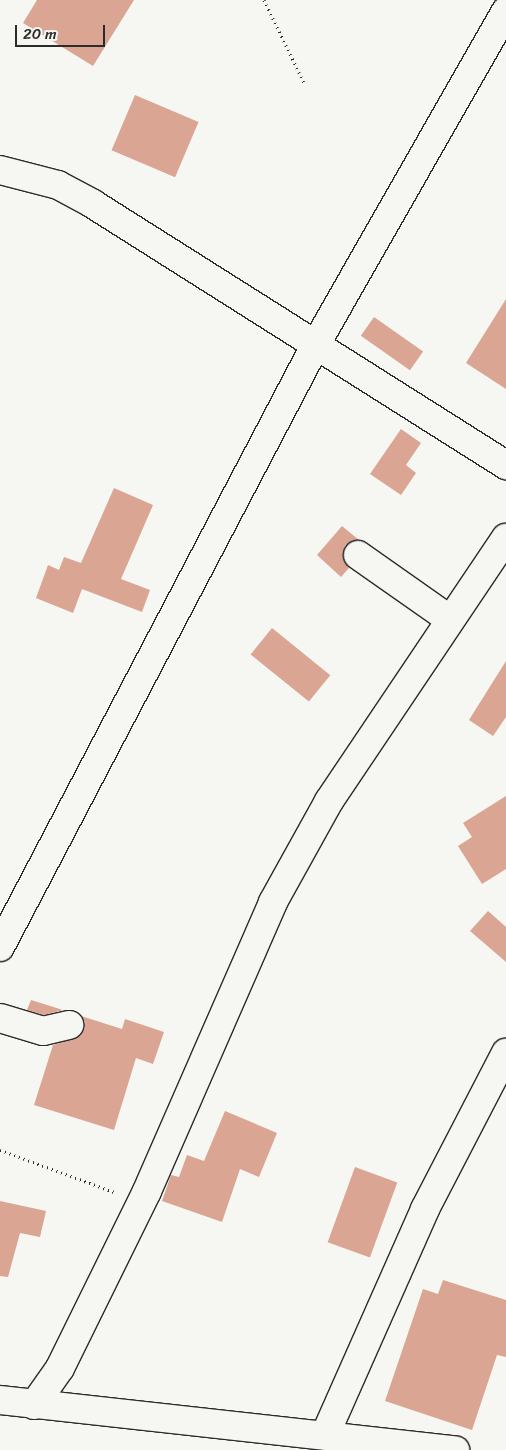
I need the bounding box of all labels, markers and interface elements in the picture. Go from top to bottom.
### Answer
scale bar [18,15,108,47]
text: 20 m [23,21,57,47]

